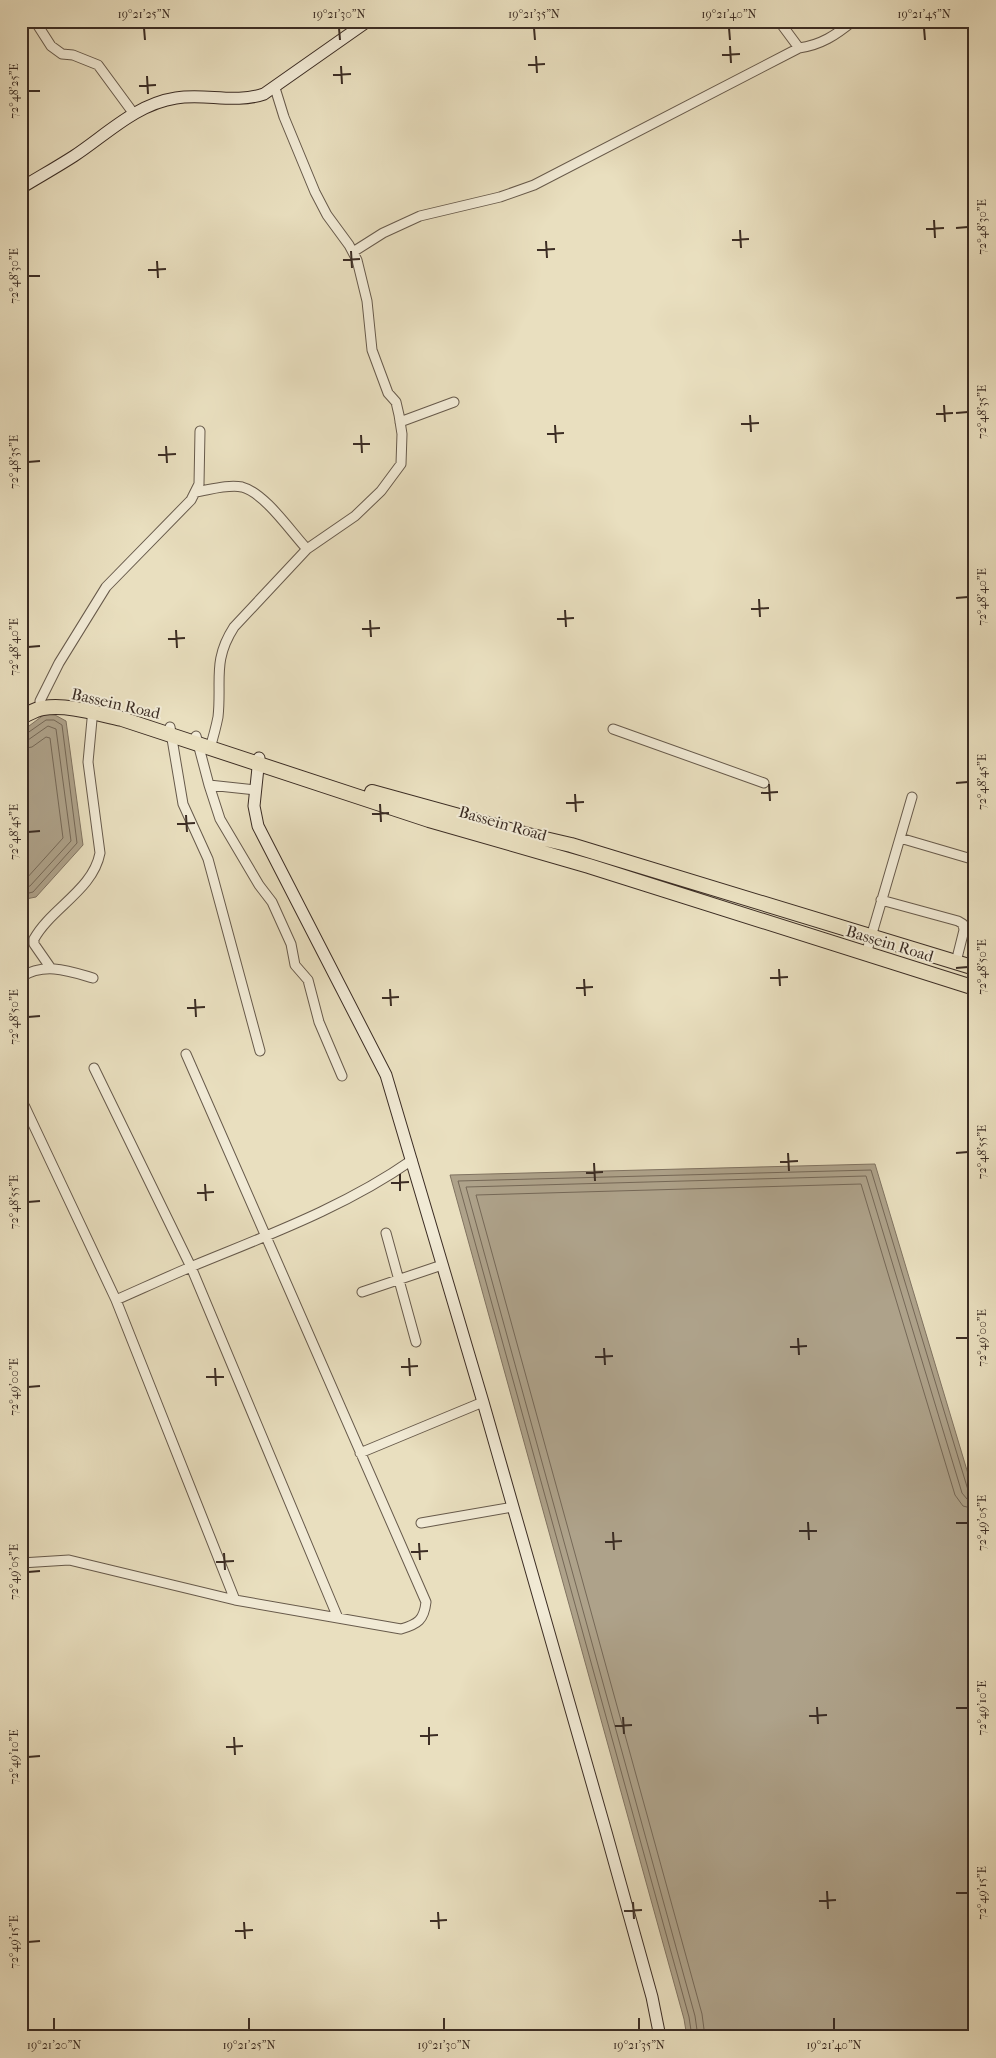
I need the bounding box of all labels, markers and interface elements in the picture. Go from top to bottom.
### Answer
text: 19°21'25"N [117,7,171,21]
text: 19°21'30"N [312,7,366,21]
text: 19°21'35"N [508,7,560,21]
text: 19°21'40"N [701,7,757,21]
text: 19°21'45"N [897,7,951,21]
text: 72°48'25"E [7,63,21,119]
text: 72°48'30"E [975,199,989,255]
text: 72°48'30"E [7,248,21,304]
text: 72°48'35"E [975,385,989,439]
text: 72°48'35"E [7,435,21,489]
text: 72°48'40"E [975,568,989,626]
text: 72°48'40"E [7,618,21,676]
street label: Bassein Road [70,684,162,723]
text: 72°48'45"E [975,754,989,810]
street label: Bassein Road [457,802,549,845]
text: 72°48'45"E [7,804,21,860]
street label: Bassein Road [844,921,936,966]
text: 72°48'50"E [975,939,989,995]
text: 72°48'50"E [7,989,21,1045]
text: 72°48'55"E [975,1125,989,1179]
text: 72°48'55"E [7,1175,21,1229]
text: 72°49'00"E [975,1309,989,1367]
text: 72°49'00"E [7,1358,21,1416]
text: 72°49'05"E [975,1495,989,1551]
text: 72°49'05"E [7,1544,21,1600]
text: 72°49'10"E [975,1680,989,1736]
text: 72°49'10"E [7,1729,21,1785]
text: 72°49'15"E [975,1866,989,1920]
text: 72°49'15"E [7,1915,21,1969]
text: 19°21'20"N [27,2038,81,2052]
text: 19°21'25"N [222,2038,276,2052]
text: 19°21'30"N [417,2038,471,2052]
text: 19°21'35"N [613,2038,665,2052]
text: 19°21'40"N [806,2038,862,2052]

